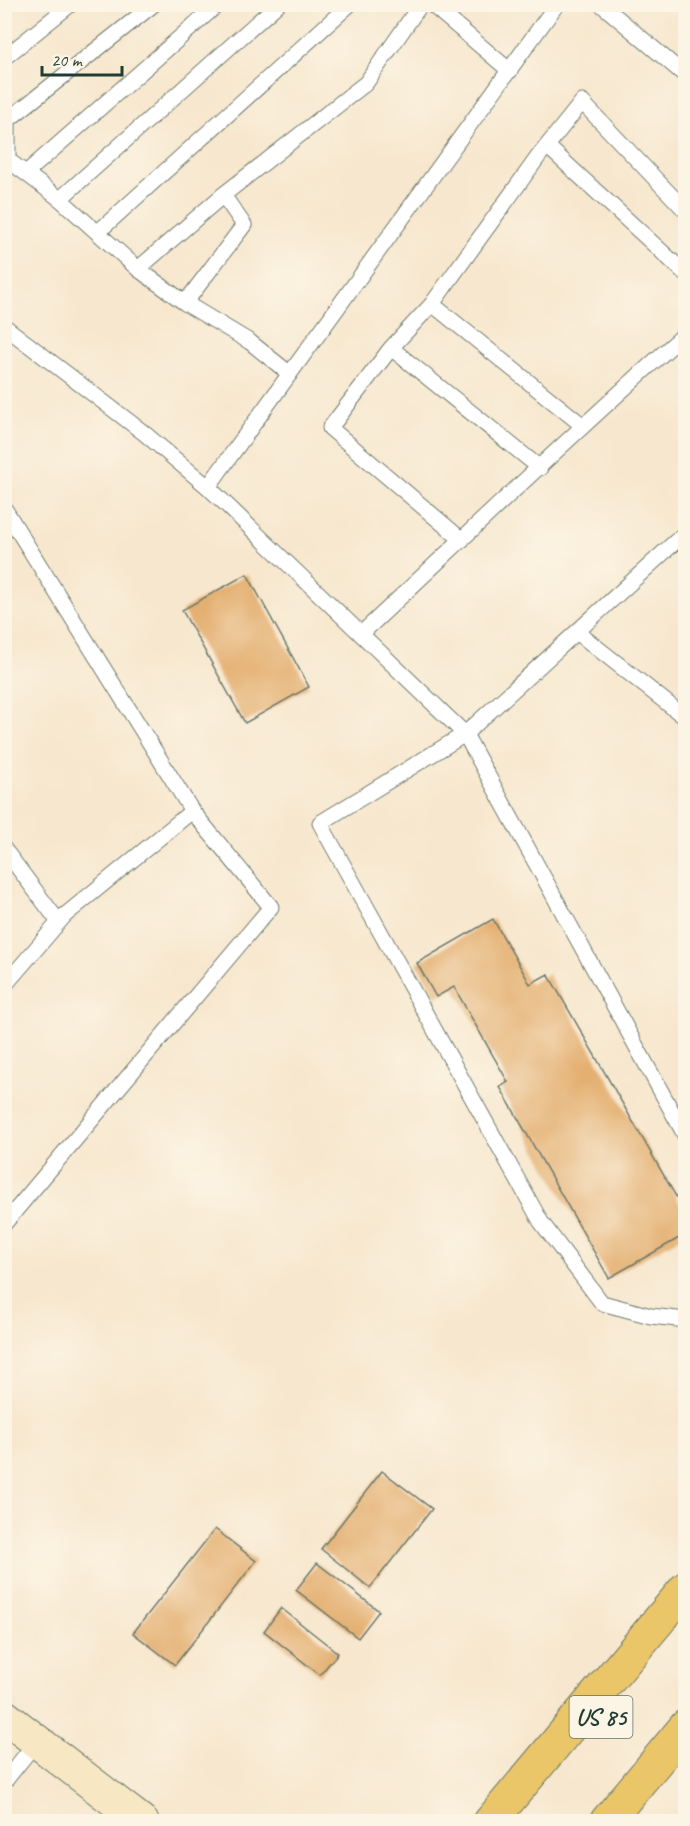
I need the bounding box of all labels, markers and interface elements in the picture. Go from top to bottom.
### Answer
scale bar [42,39,122,77]
text: 20 m [51,49,84,71]
road number: US 85 [570,1696,632,1738]

